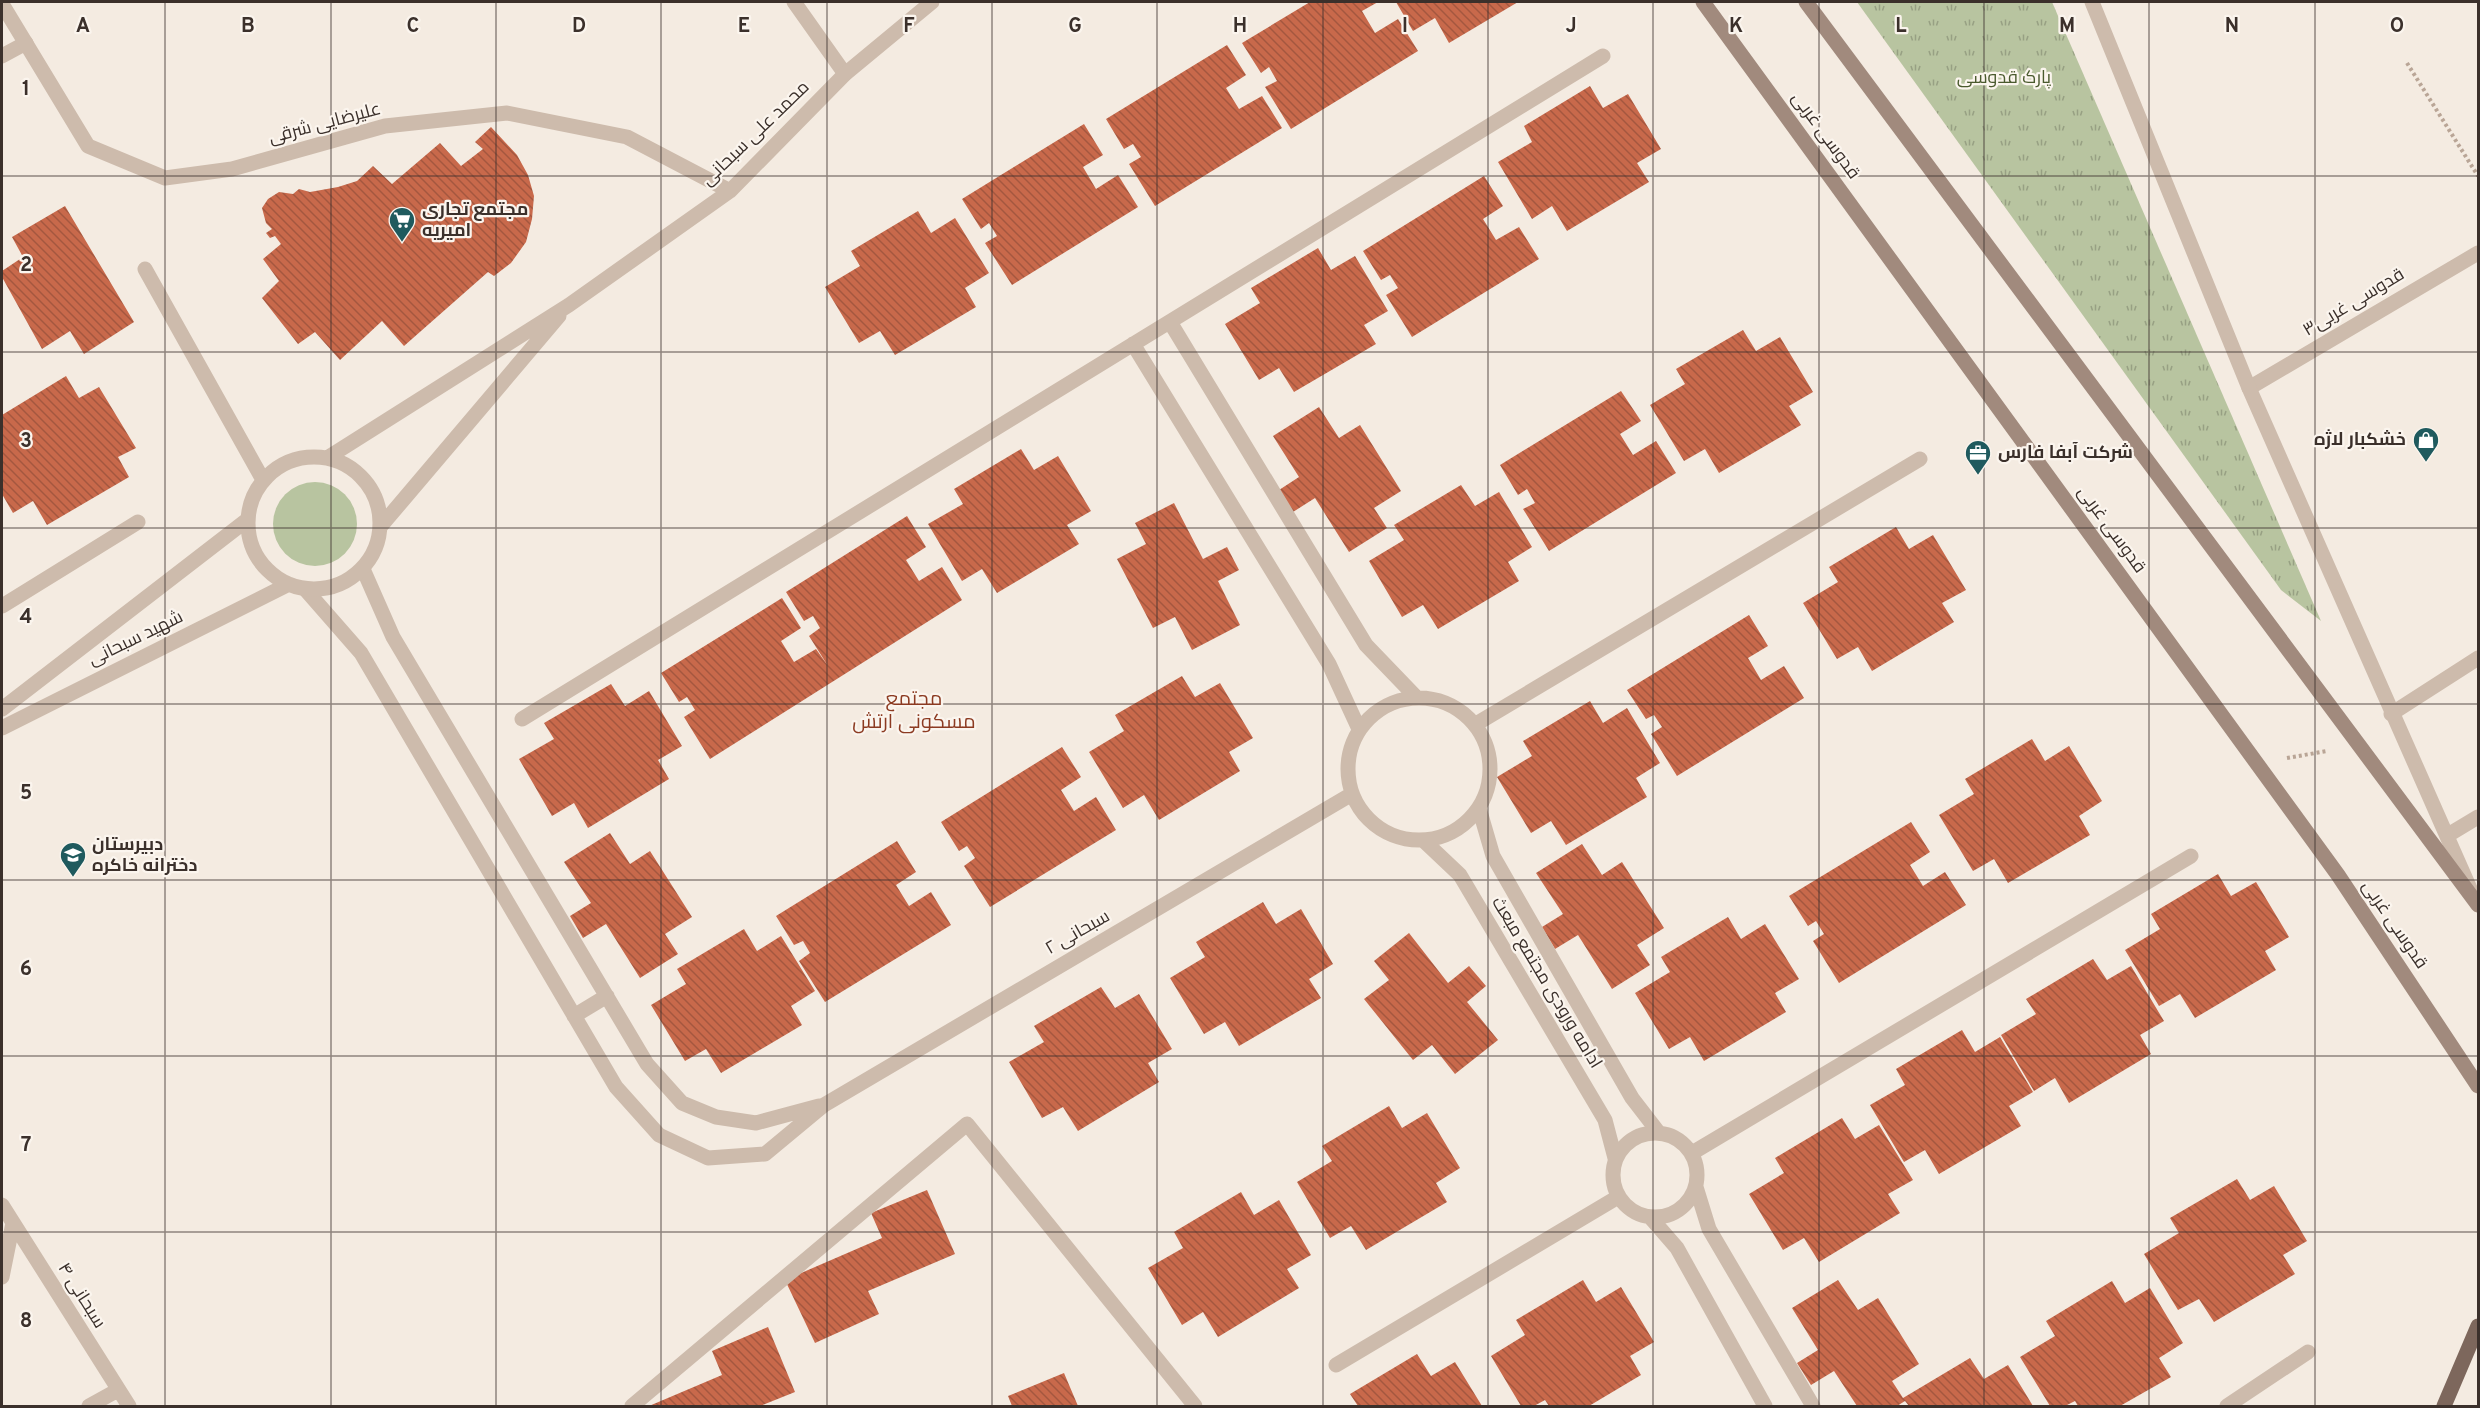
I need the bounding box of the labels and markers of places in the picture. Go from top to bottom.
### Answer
place label: مجتمع تجاری امیریه [422,199,528,243]
supermarket icon: مجتمع تجاری امیریه [387,205,417,243]
shop icon: خشکبار لاژه [2411,425,2441,463]
place label: خشکبار لاژه [2314,429,2406,452]
office icon: شرکت آبفا فارس [1963,438,1993,476]
place label: شرکت آبفا فارس [1998,442,2133,465]
place label: دبیرستان دخترانه خاکره [92,834,197,878]
school or university icon: دبیرستان دخترانه خاکره [58,840,88,878]

